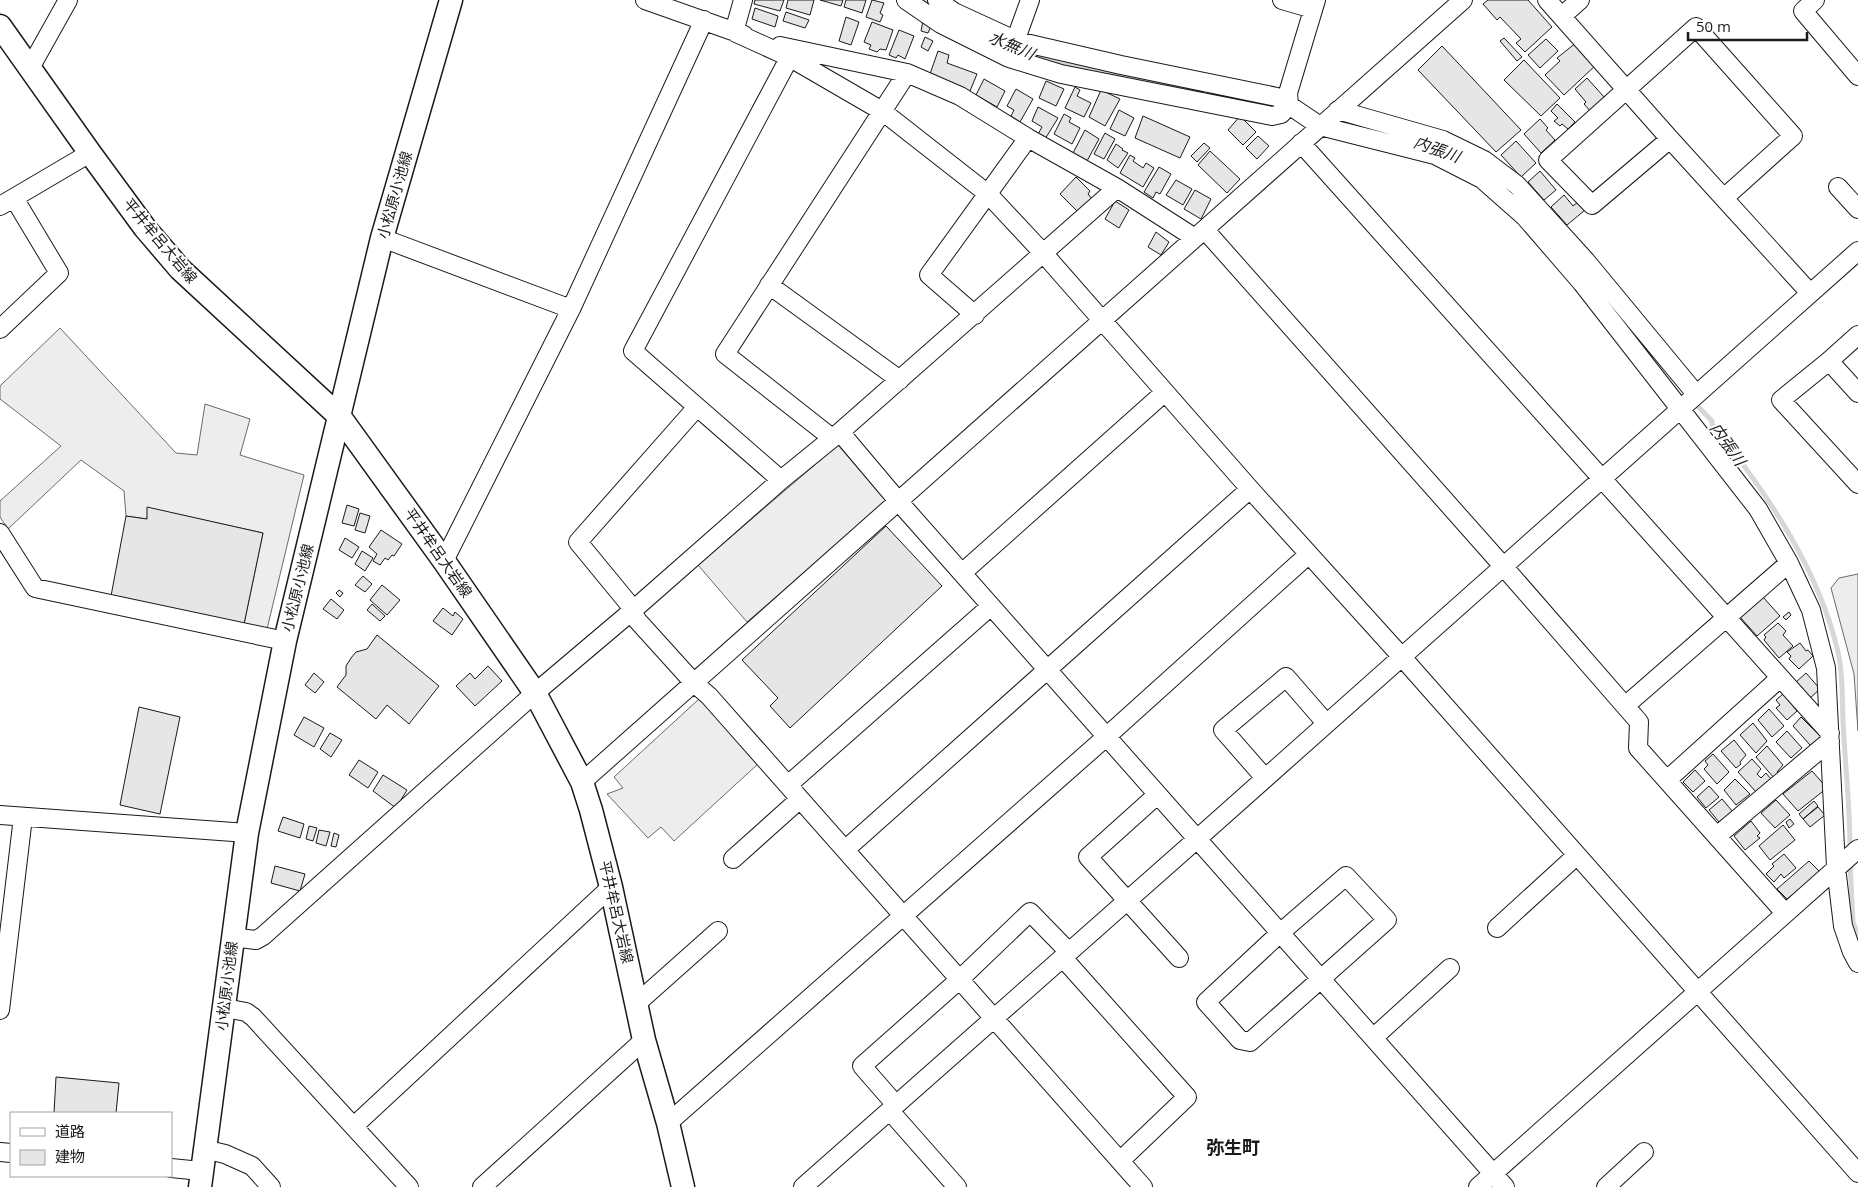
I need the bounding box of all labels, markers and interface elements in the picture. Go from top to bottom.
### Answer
scale bar [1688,10,1807,42]
text: 50 m [1696,16,1731,36]
water label: 水無川 [986,25,1040,65]
water label: 内張川 [1411,130,1465,168]
street label: 小松原小池線 [372,149,416,241]
street label: 平井牟呂大岩線 [119,194,202,287]
water label: 内張川 [1705,418,1752,472]
street label: 平井牟呂大岩線 [401,504,477,601]
street label: 小松原小池線 [276,542,318,634]
street label: 平井牟呂大岩線 [595,858,639,965]
street label: 小松原小池線 [211,940,241,1032]
legend [10,1112,172,1177]
text: 道路 [55,1121,85,1141]
district label: 弥生町 [1206,1135,1260,1159]
text: 建物 [55,1146,85,1166]

